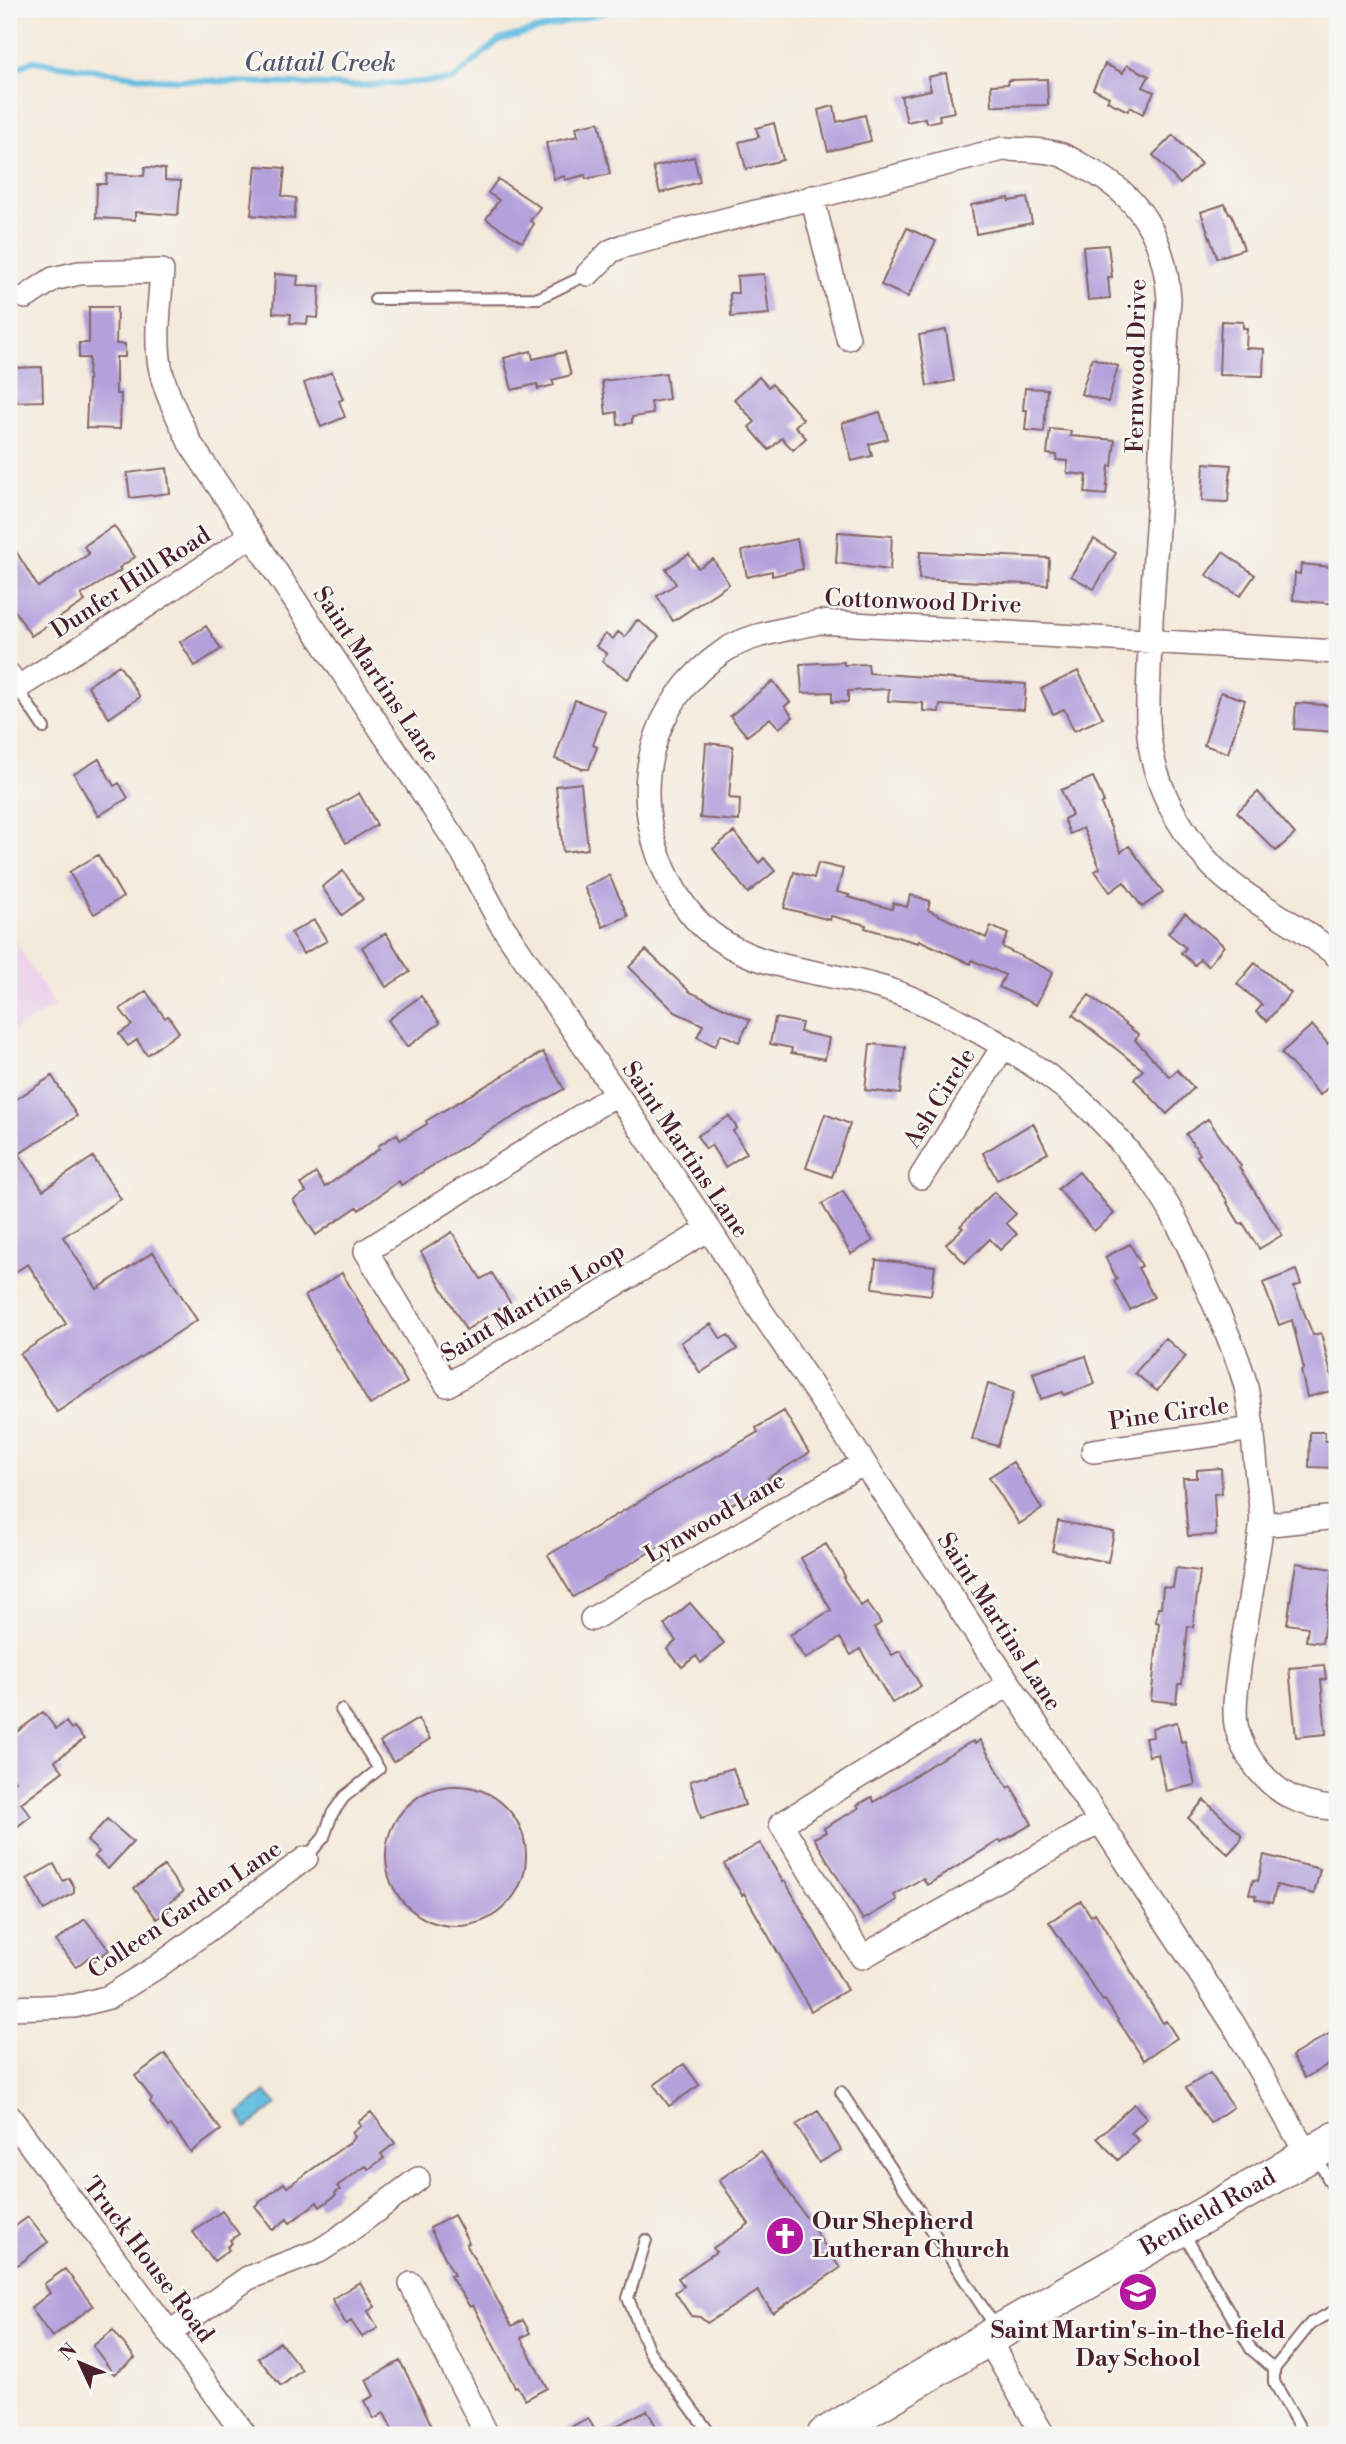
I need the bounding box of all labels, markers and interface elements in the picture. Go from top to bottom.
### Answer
water label: Cattail Creek [244,47,396,79]
street label: Fernwood Drive [1120,279,1154,453]
street label: Dunfer Hill Road [46,520,217,646]
street label: Saint Martins Lane [306,581,446,769]
street label: Cottonwood Drive [824,584,1022,620]
street label: Ash Circle [897,1043,982,1154]
street label: Saint Martins Lane [615,1056,755,1244]
street label: Saint Martins Loop [436,1236,630,1370]
street label: Pine Circle [1107,1391,1231,1437]
street label: Lynwood Lane [639,1466,791,1570]
street label: Saint Martins Lane [930,1527,1068,1717]
street label: Colleen Garden Lane [82,1834,288,1986]
street label: Benfield Road [1134,2162,1282,2264]
street label: Truck House Road [76,2171,220,2349]
place label: Our Shepherd Lutheran Church [812,2207,1010,2265]
church icon: Our Shepherd Lutheran Church [764,2215,806,2257]
school or university icon: Saint Martin's-in-the-field Day School [1117,2271,1159,2313]
place label: Saint Martin's-in-the-field Day School [991,2316,1285,2374]
north arrow [46,2328,116,2398]
text: N [55,2338,82,2366]

